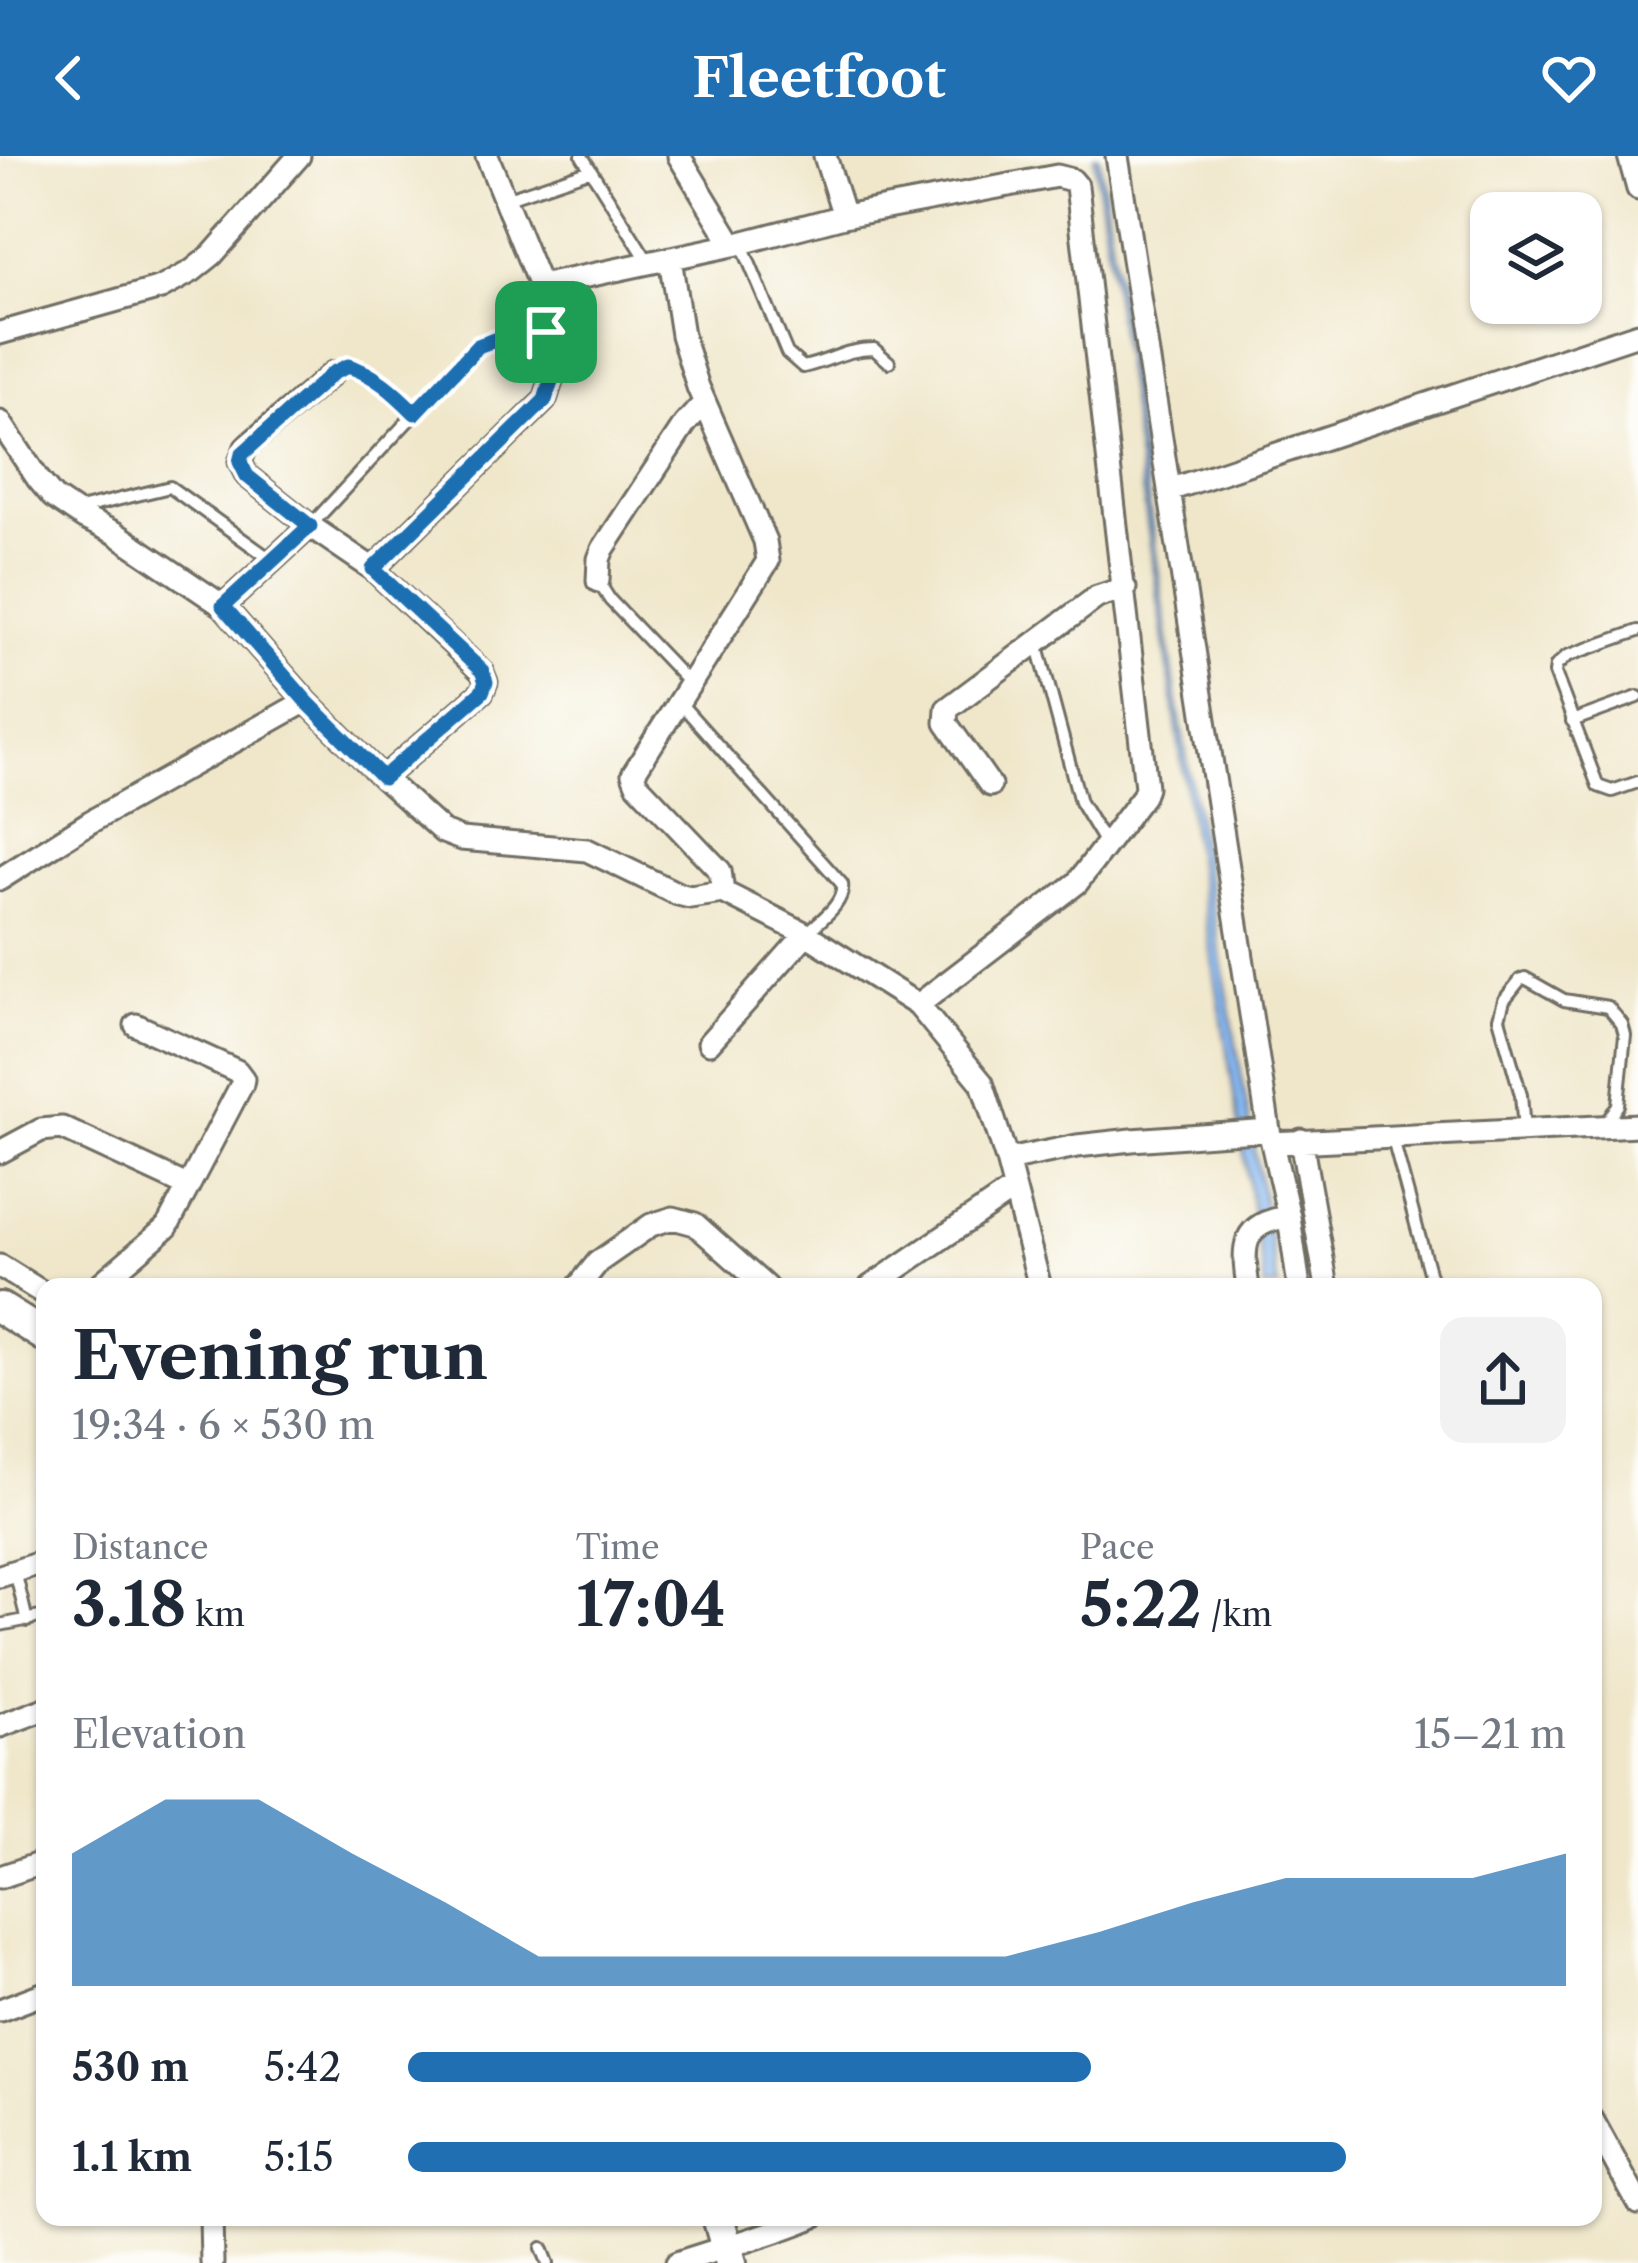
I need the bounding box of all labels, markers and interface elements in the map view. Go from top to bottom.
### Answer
icon: back [36,45,102,111]
text: Fleetfoot [692,45,946,111]
icon: heart [1536,45,1602,111]
map controls [1470,192,1602,324]
button: layers [1470,192,1602,324]
pin [495,281,597,383]
icon: arrive [513,299,579,365]
text: Evening run [72,1315,488,1396]
button: share [1440,1317,1566,1443]
text: 19:34 · 6 × 530 m [72,1401,375,1449]
text: Distance [72,1527,209,1568]
text: Time [576,1527,659,1568]
text: Pace [1080,1527,1155,1568]
text: 3.18 [72,1568,186,1642]
text: 17:04 [576,1568,726,1642]
text: 5:22 [1080,1568,1202,1642]
text: km [186,1594,245,1635]
text: /km [1202,1594,1272,1635]
text: Elevation [72,1710,246,1758]
text: 15–21 m [1414,1710,1566,1758]
text: 530 m [72,2043,189,2091]
text: 5:42 [264,2043,341,2091]
text: 1.1 km [72,2133,192,2181]
text: 5:15 [264,2133,334,2181]

